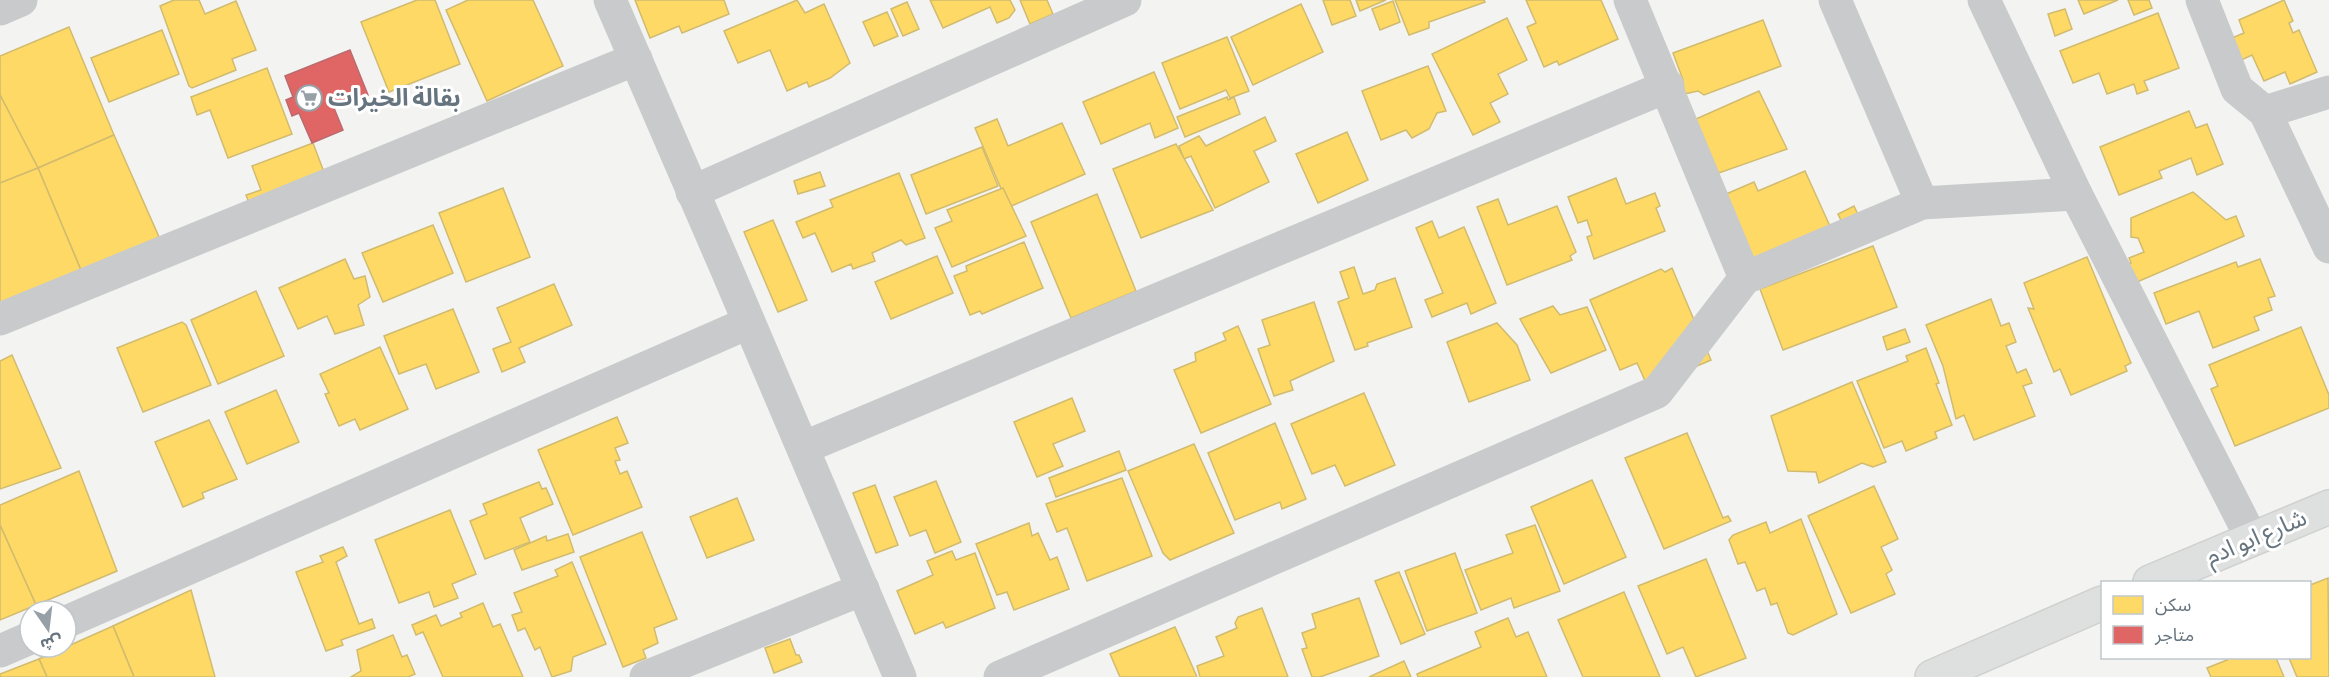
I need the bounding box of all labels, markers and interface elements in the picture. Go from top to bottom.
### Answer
supermarket icon: بقالة الخيرات [294,83,324,113]
place label: بقالة الخيرات [328,85,461,112]
street label: شارع ابو ادم [2202,506,2312,574]
legend [2101,581,2311,659]
text: سكن [2155,597,2191,616]
north arrow [18,599,78,659]
text: متاجر [2154,627,2194,646]
text: ش [38,631,64,653]

